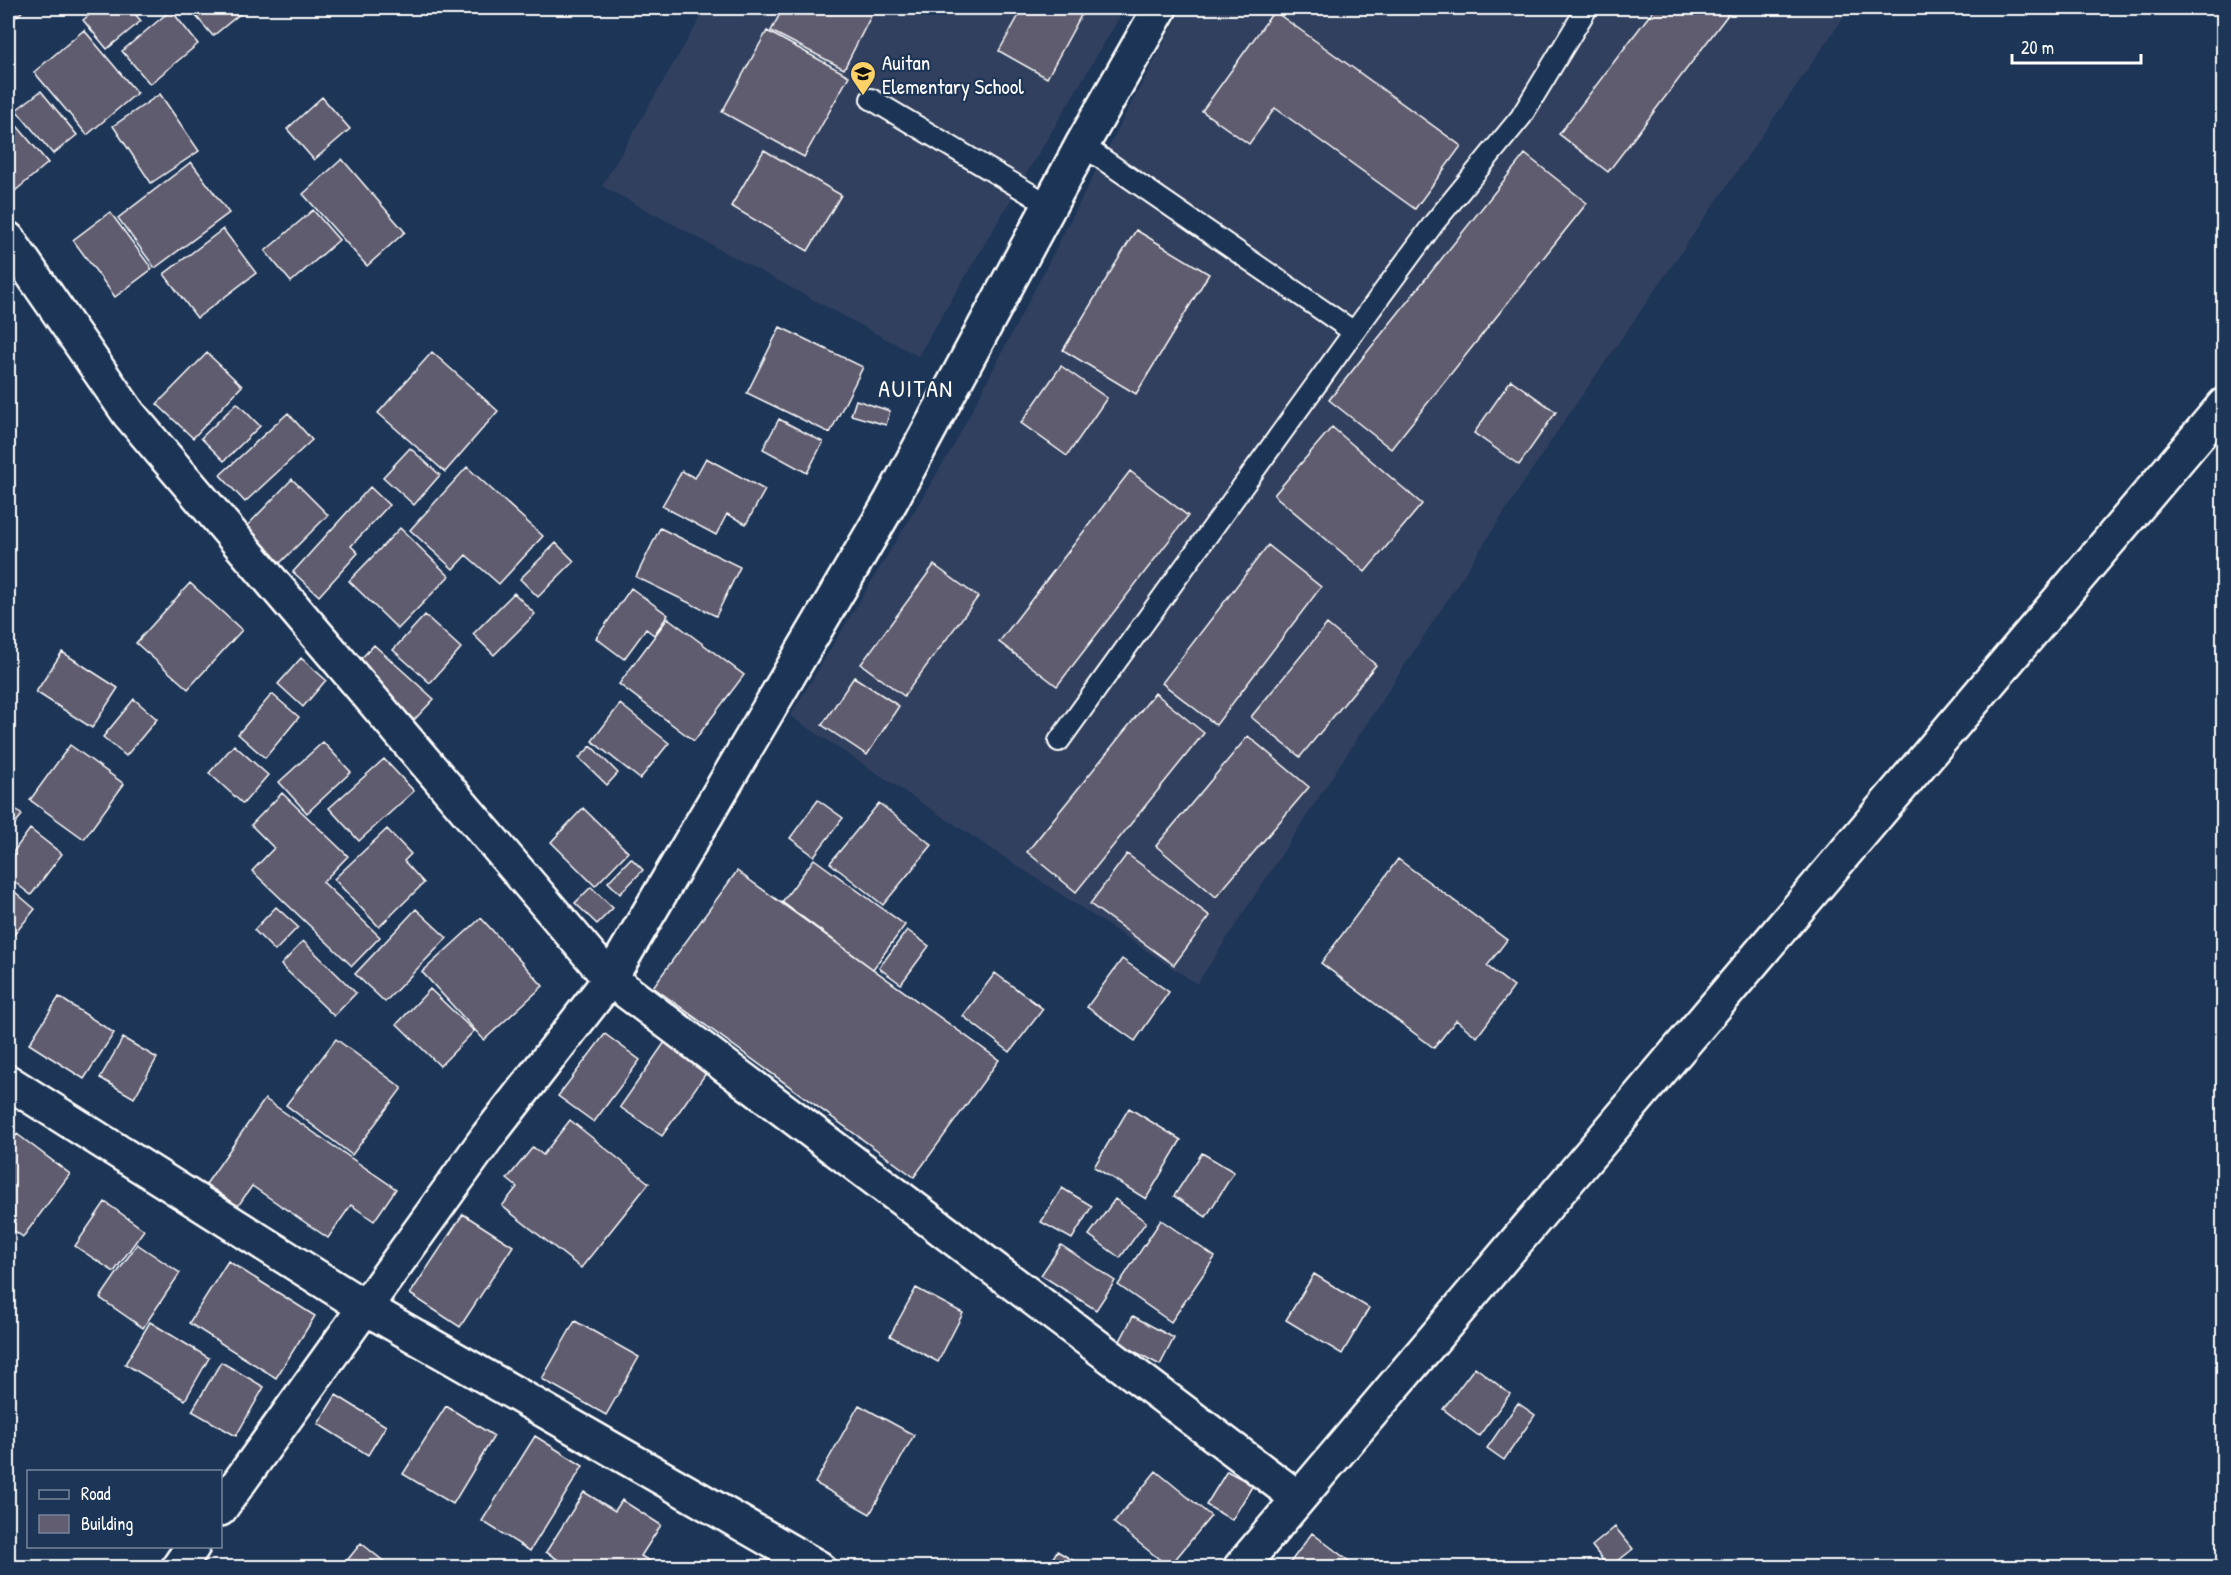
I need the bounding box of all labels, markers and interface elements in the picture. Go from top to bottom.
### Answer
scale bar [2012,27,2141,65]
text: 20 m [2021,35,2054,60]
place label: Auitan Elementary School [882,48,1024,101]
school or university icon: Auitan Elementary School [848,59,878,97]
district label: AUITAN [878,372,954,404]
legend [27,1470,222,1548]
text: Road [81,1481,111,1506]
text: Building [81,1511,133,1536]

